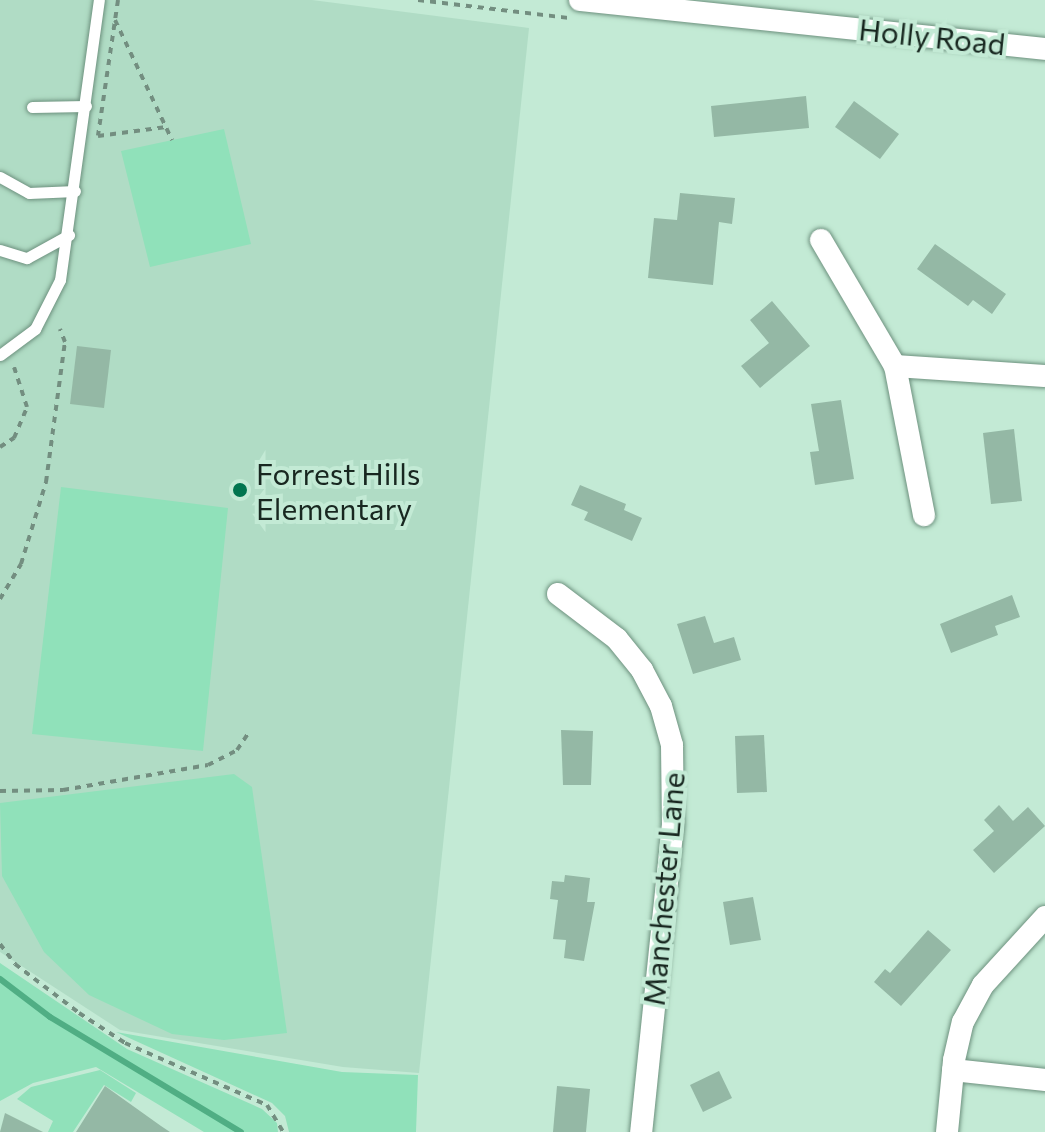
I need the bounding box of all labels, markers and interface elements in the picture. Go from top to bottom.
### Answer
street label: Holly Road [857,10,1007,62]
place label: Forrest Hills Elementary [256,455,420,526]
marker: Forrest Hills Elementary [231,481,249,499]
street label: Manchester Lane [635,771,691,1007]

